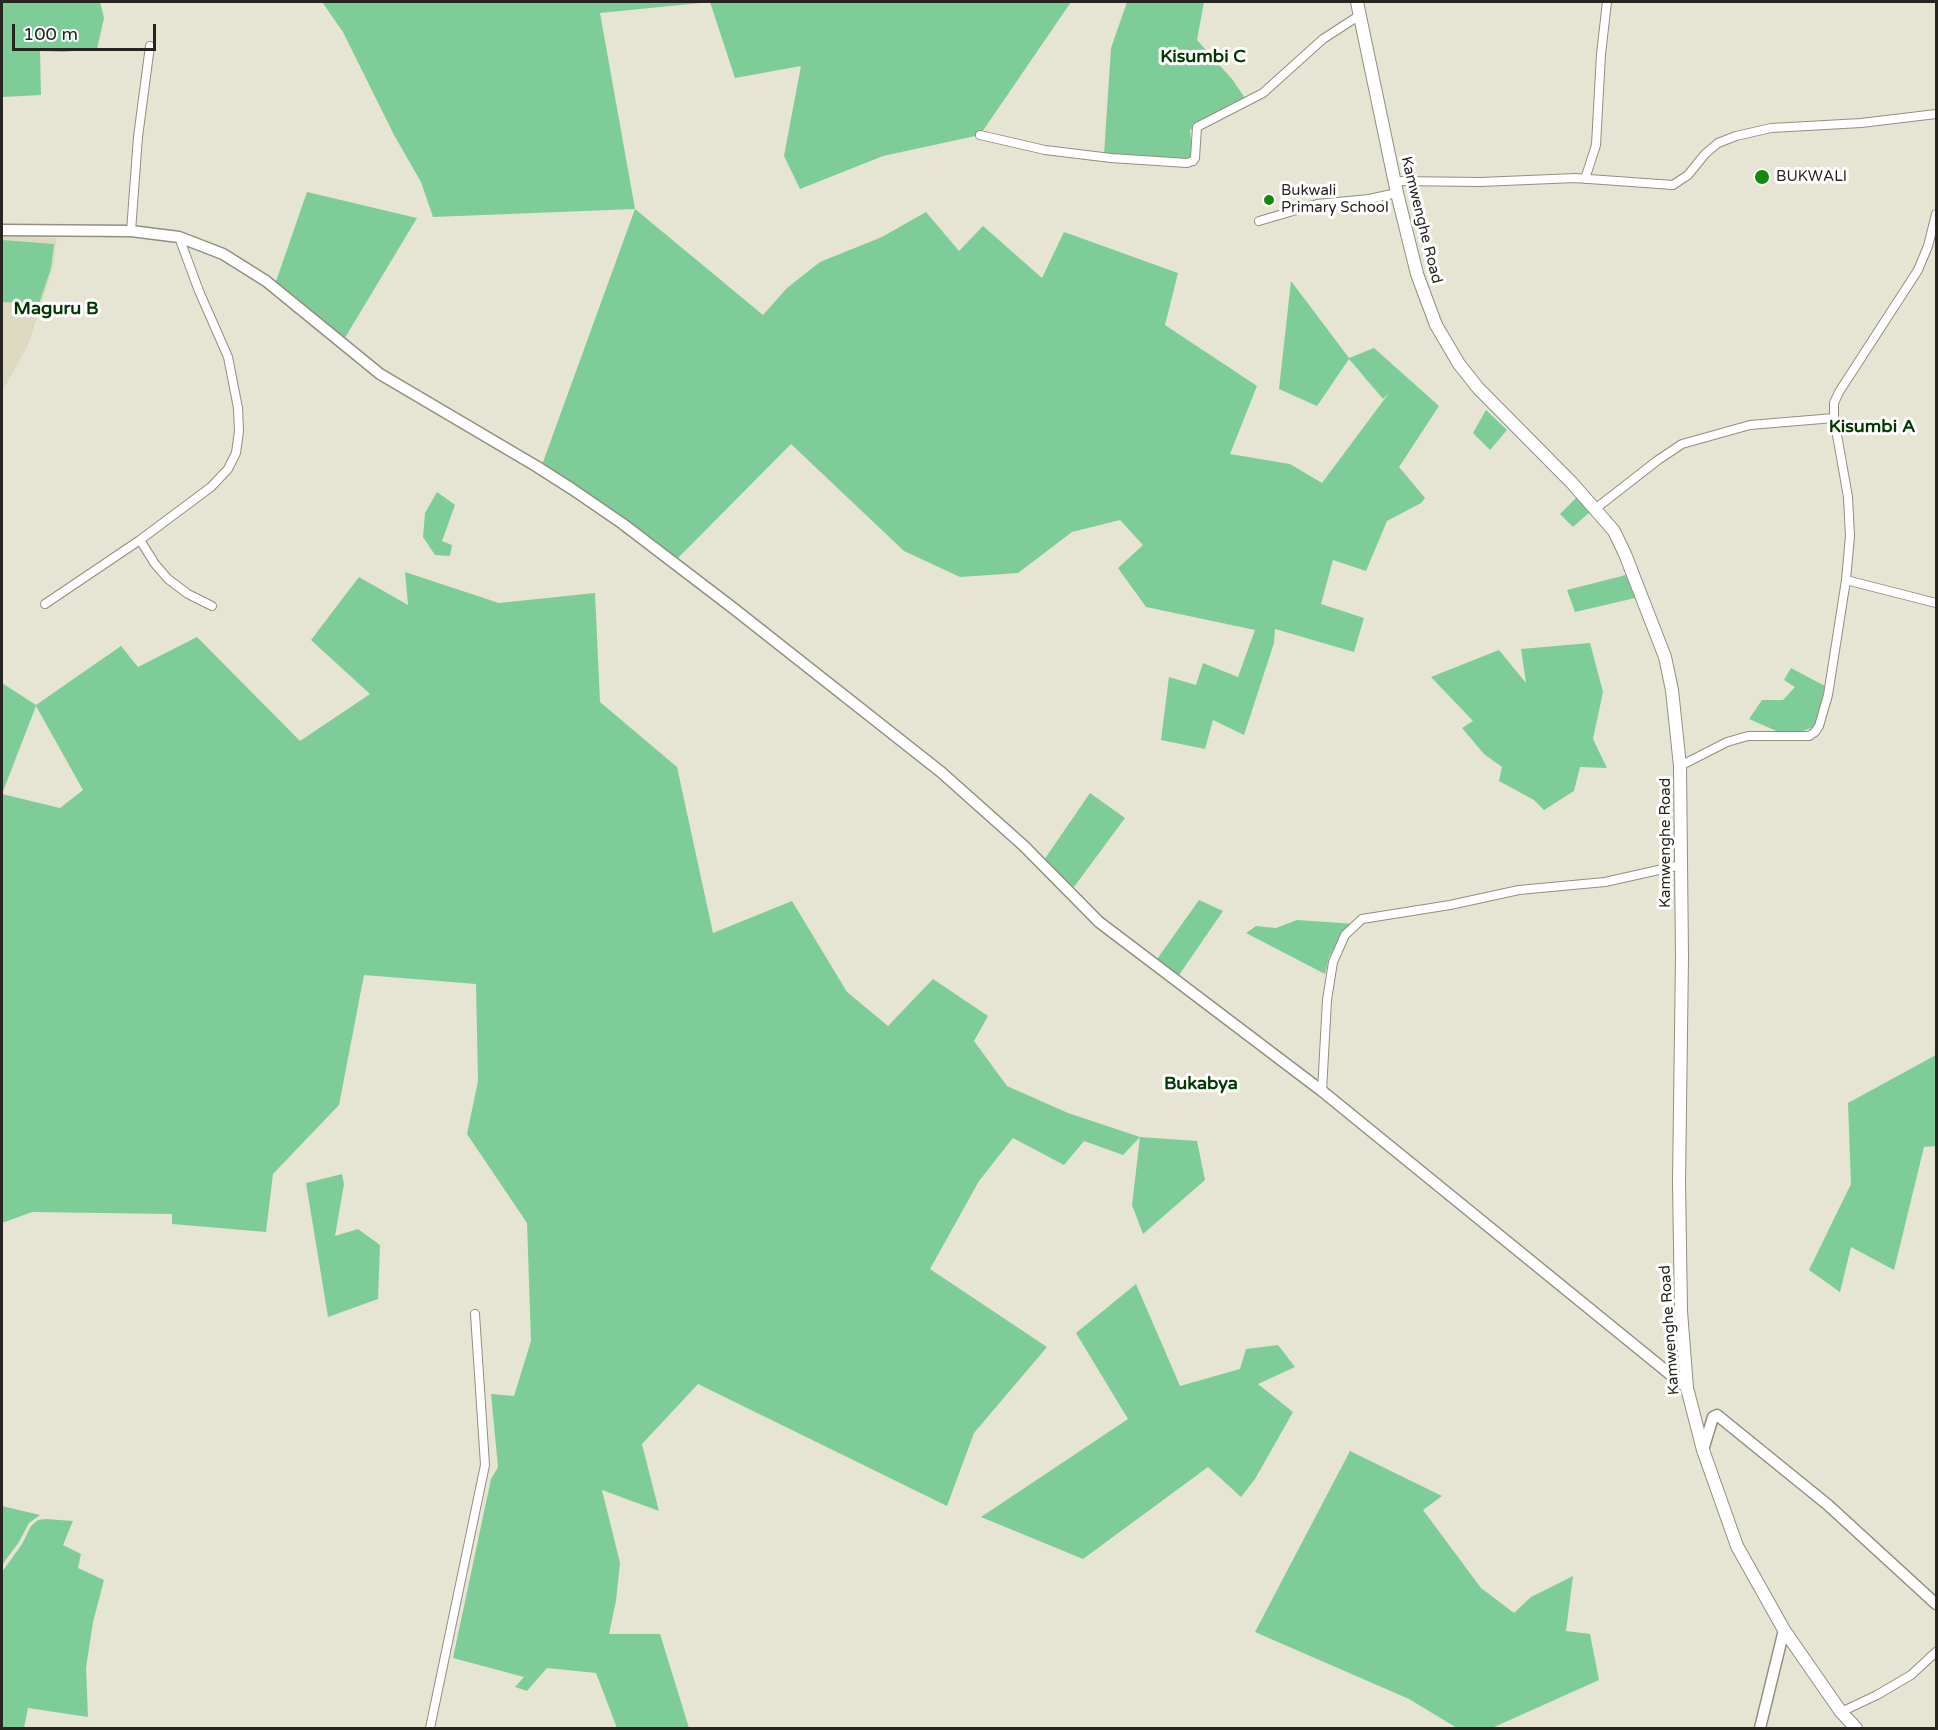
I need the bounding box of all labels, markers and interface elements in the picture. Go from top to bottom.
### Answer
scale bar [15,12,159,50]
text: 100 m [23,23,78,45]
district label: Kisumbi C [1160,46,1246,68]
street label: Kamwenghe Road [1397,155,1445,285]
marker: BUKWALI [1753,168,1771,186]
place label: BUKWALI [1776,168,1847,186]
place label: Bukwali Primary School [1281,182,1389,217]
marker: Bukwali Primary School [1262,193,1276,207]
district label: Maguru B [14,298,98,320]
district label: Kisumbi A [1829,416,1915,438]
street label: Kamwenghe Road [1657,778,1675,908]
district label: Bukabya [1164,1073,1238,1095]
street label: Kamwenghe Road [1656,1264,1684,1396]

